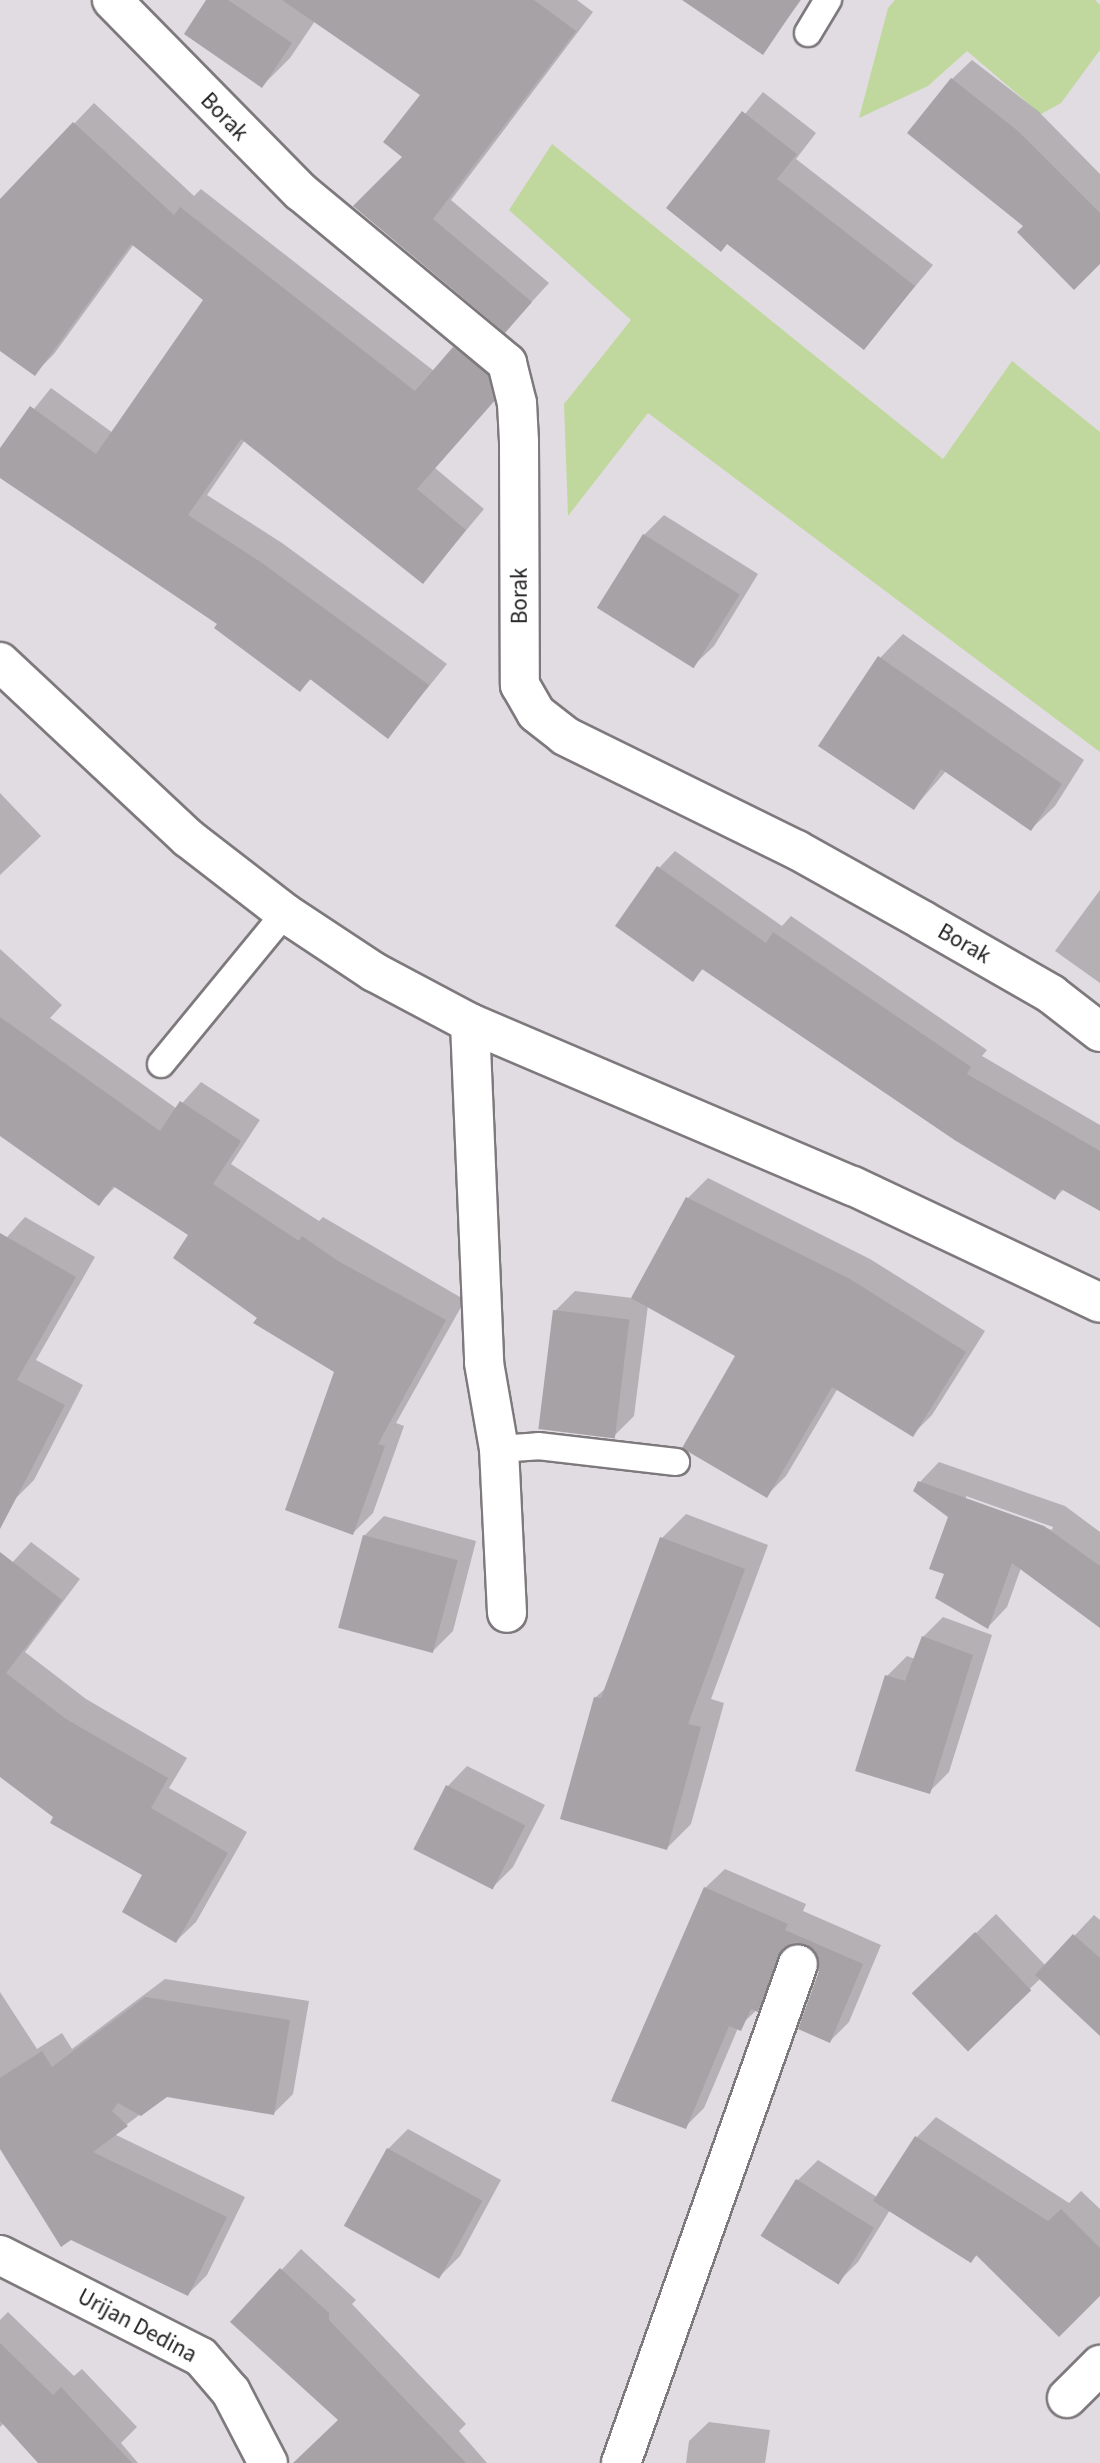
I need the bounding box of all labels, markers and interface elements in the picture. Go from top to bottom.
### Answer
street label: Borak [194,87,254,147]
street label: Borak [506,568,534,624]
street label: Borak [933,918,995,970]
street label: Urijan Dedina [73,2283,201,2369]

